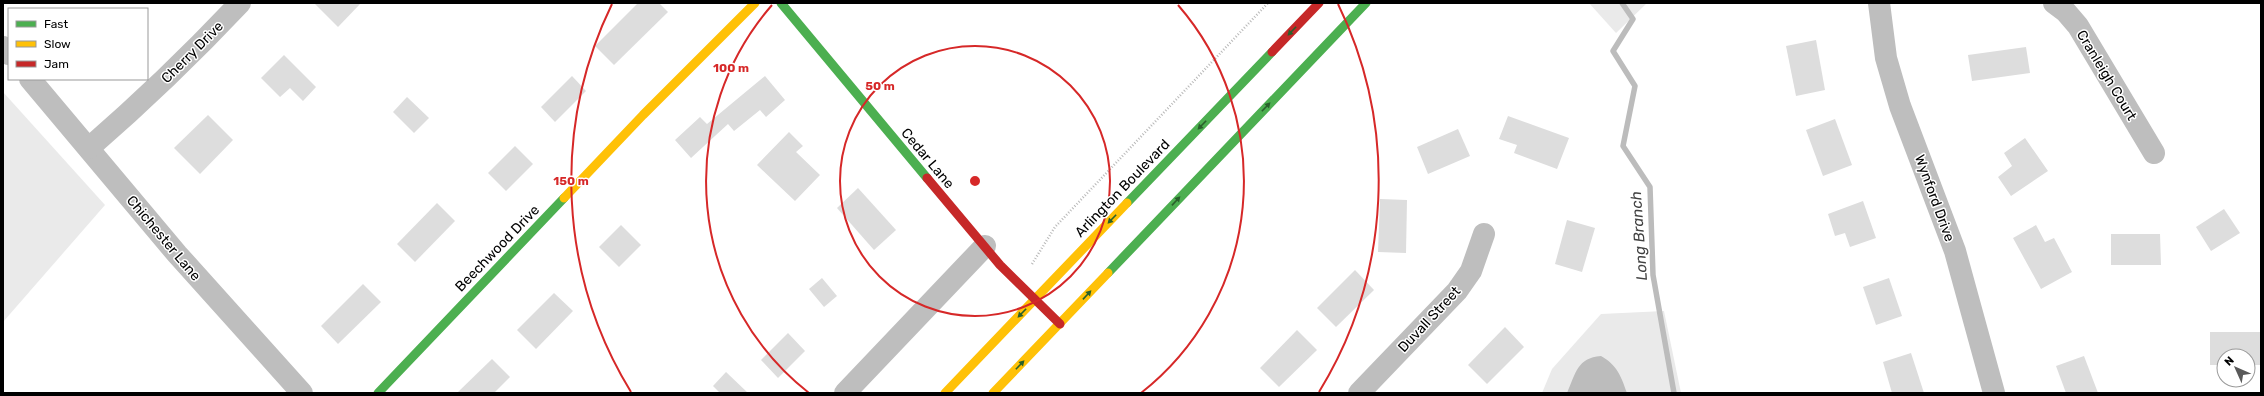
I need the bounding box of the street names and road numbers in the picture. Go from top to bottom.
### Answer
street label: Cherry Drive [158,18,227,87]
street label: Cranleigh Court [2073,27,2140,124]
street label: Cedar Lane [897,125,958,192]
street label: Arlington Boulevard [1071,136,1173,241]
street label: Wynford Drive [1911,152,1958,244]
street label: Chichester Lane [123,192,204,285]
street label: Beechwood Drive [452,201,543,295]
street label: Duvall Street [1395,282,1465,356]

